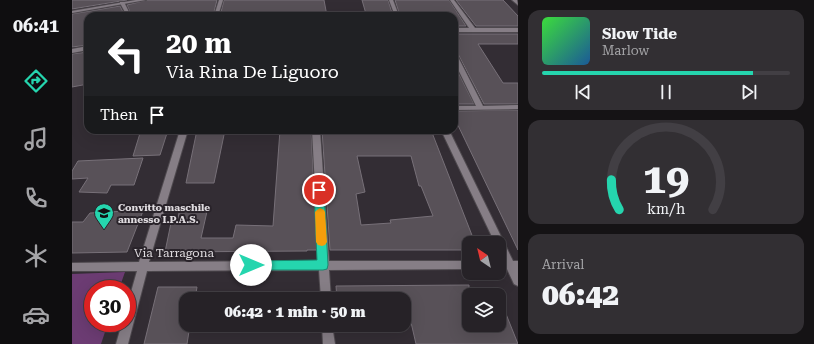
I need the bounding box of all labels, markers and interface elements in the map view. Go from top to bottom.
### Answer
text: 06:41 [13,15,59,36]
text: Slow Tide [602,25,677,43]
text: 20 m [166,27,231,60]
icon: left [100,28,152,80]
text: Marlow [602,43,649,58]
text: Via Rina De Liguoro [166,61,339,82]
icon: directions [22,67,50,95]
icon: previous [572,81,594,103]
icon: pause [655,81,677,103]
icon: next [738,81,760,103]
icon: arrive [146,104,168,126]
text: Then [100,106,138,124]
icon: music [22,125,50,153]
text: 19 [643,154,689,203]
pin [302,173,336,207]
icon: arrive [308,179,330,201]
icon: phone [22,184,50,212]
text: km/h [647,201,685,217]
school or university icon: Convitto maschile annesso I.P.A.S. [93,202,115,230]
place label: Convitto maschile annesso I.P.A.S. [118,202,210,225]
north arrow [462,236,506,280]
map controls [462,236,506,332]
icon: climate [22,242,50,270]
position arrow [230,244,272,286]
street label: Via Tarragona [134,246,214,260]
text: Arrival [542,257,584,272]
text: 06:42 [542,277,619,312]
speed limit sign: 30 [84,280,136,332]
button: layers [462,288,506,332]
icon: car [22,301,50,329]
text: 06:42 · 1 min · 50 m [224,303,366,321]

